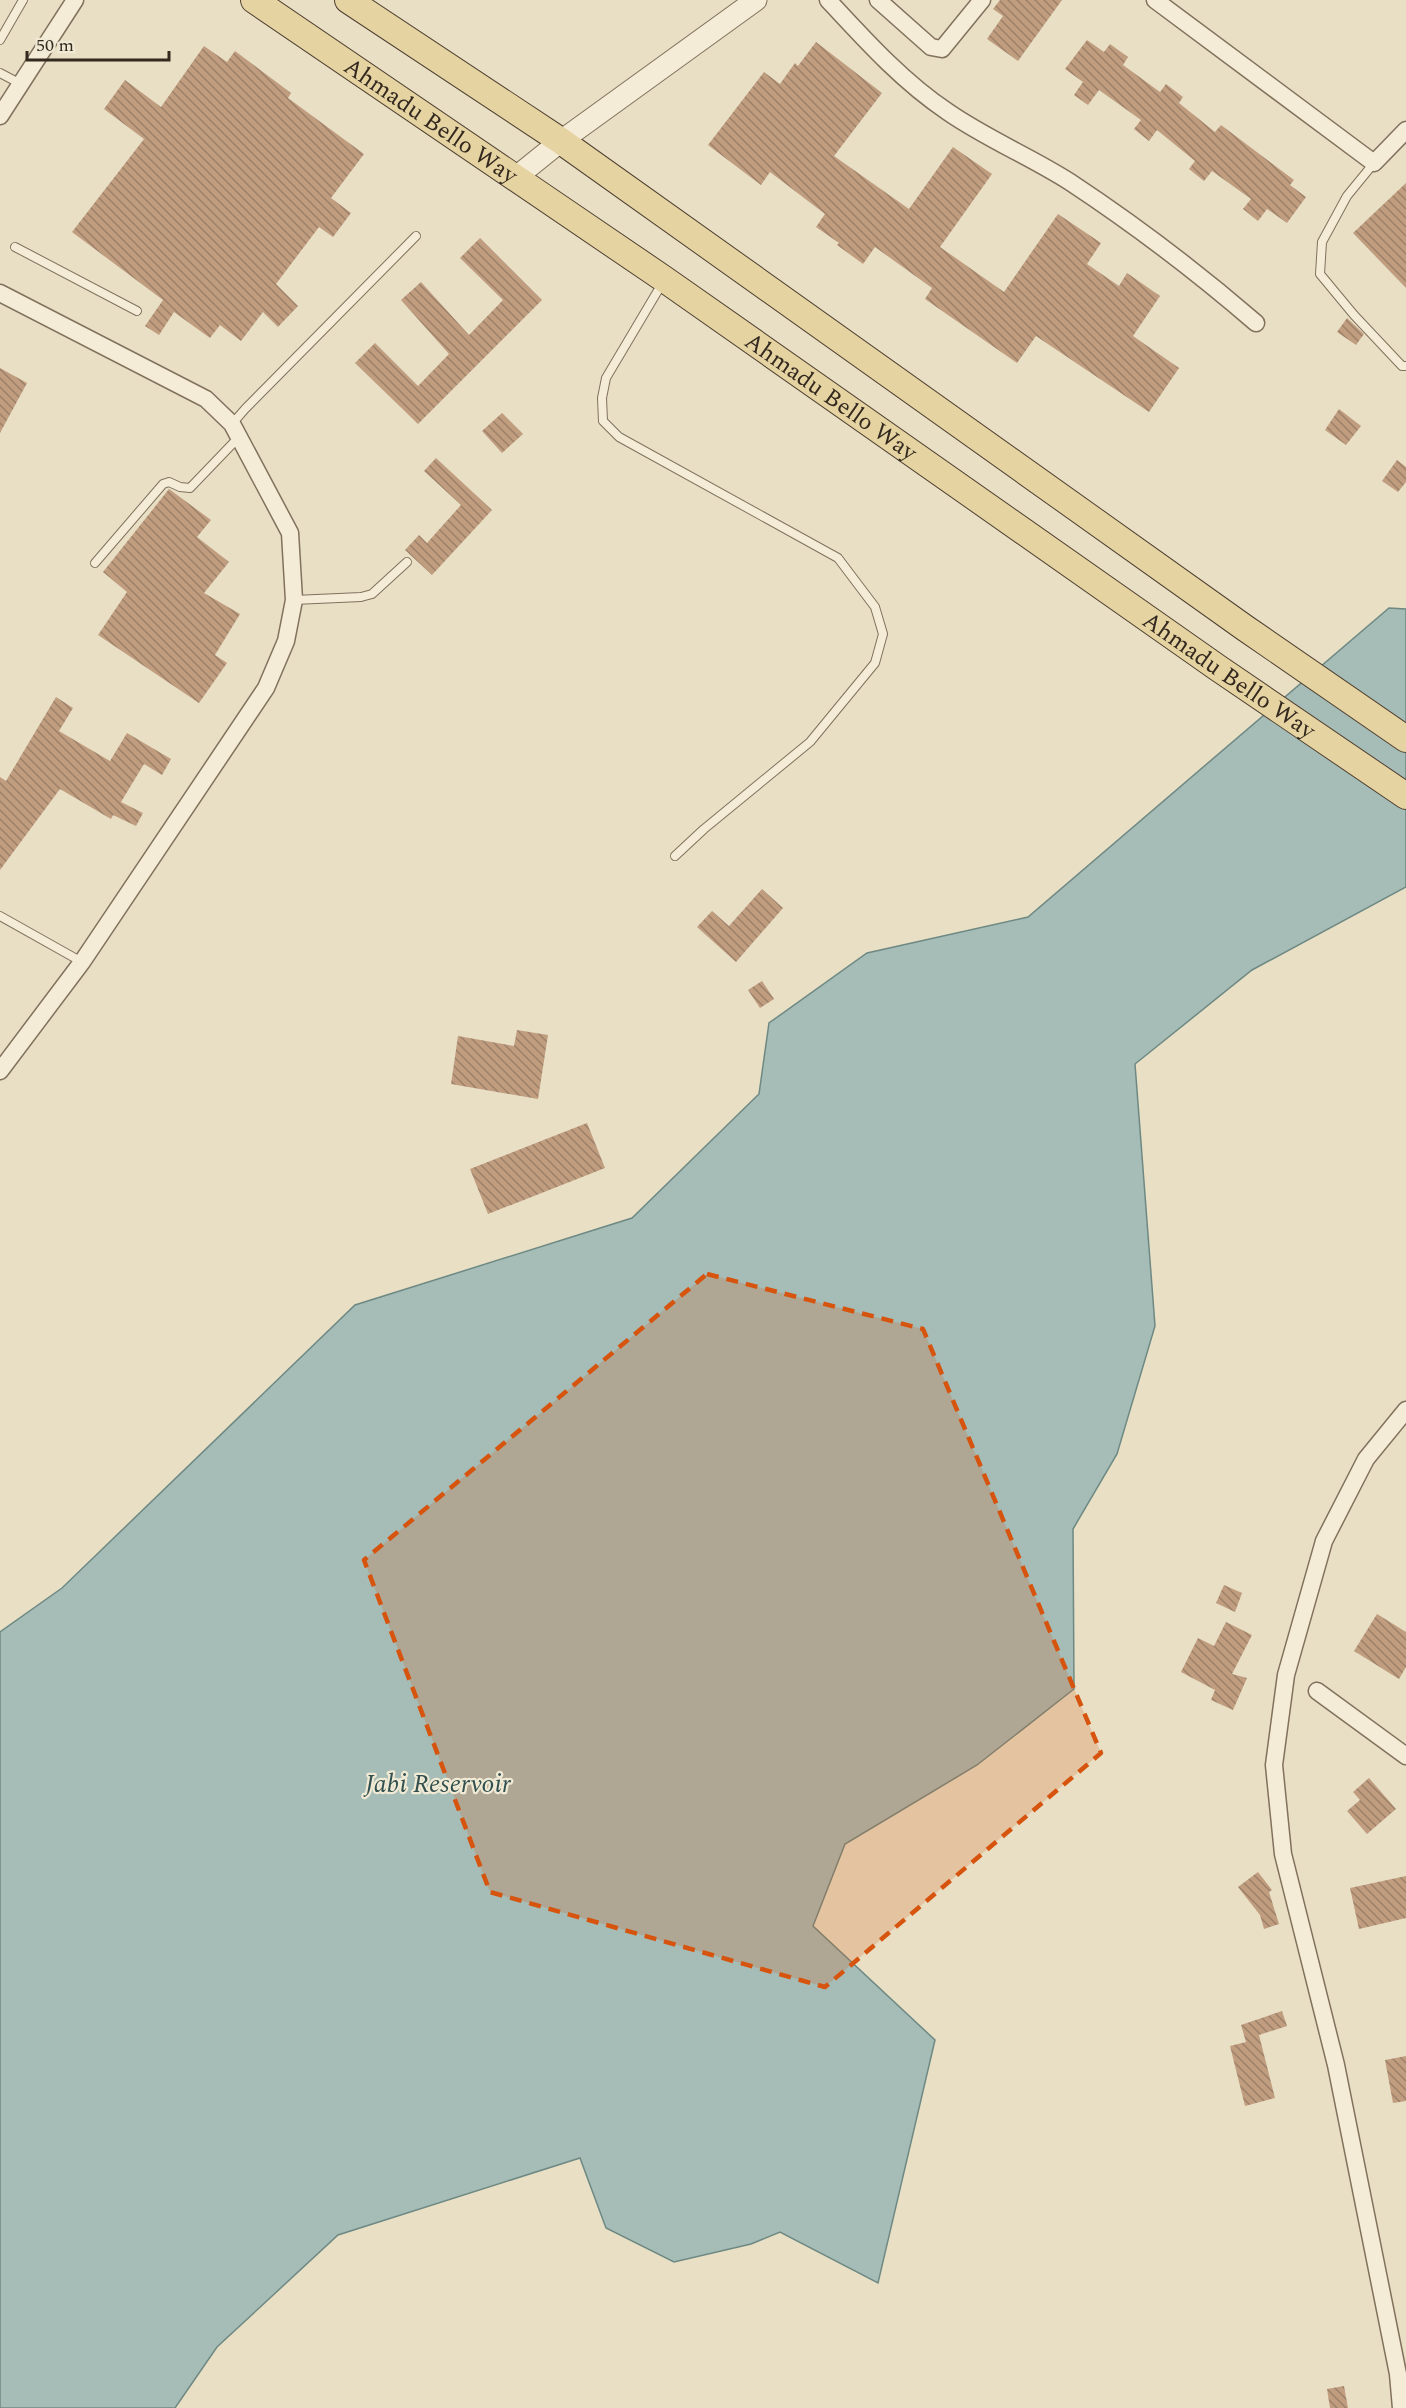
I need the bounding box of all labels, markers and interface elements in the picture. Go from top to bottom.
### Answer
scale bar [27,24,170,62]
text: 50 m [36,32,74,59]
street label: Ahmadu Bello Way [336,49,526,194]
street label: Ahmadu Bello Way [737,324,925,471]
street label: Ahmadu Bello Way [1134,603,1324,749]
water label: Jabi Reservoir [363,1764,512,1804]

